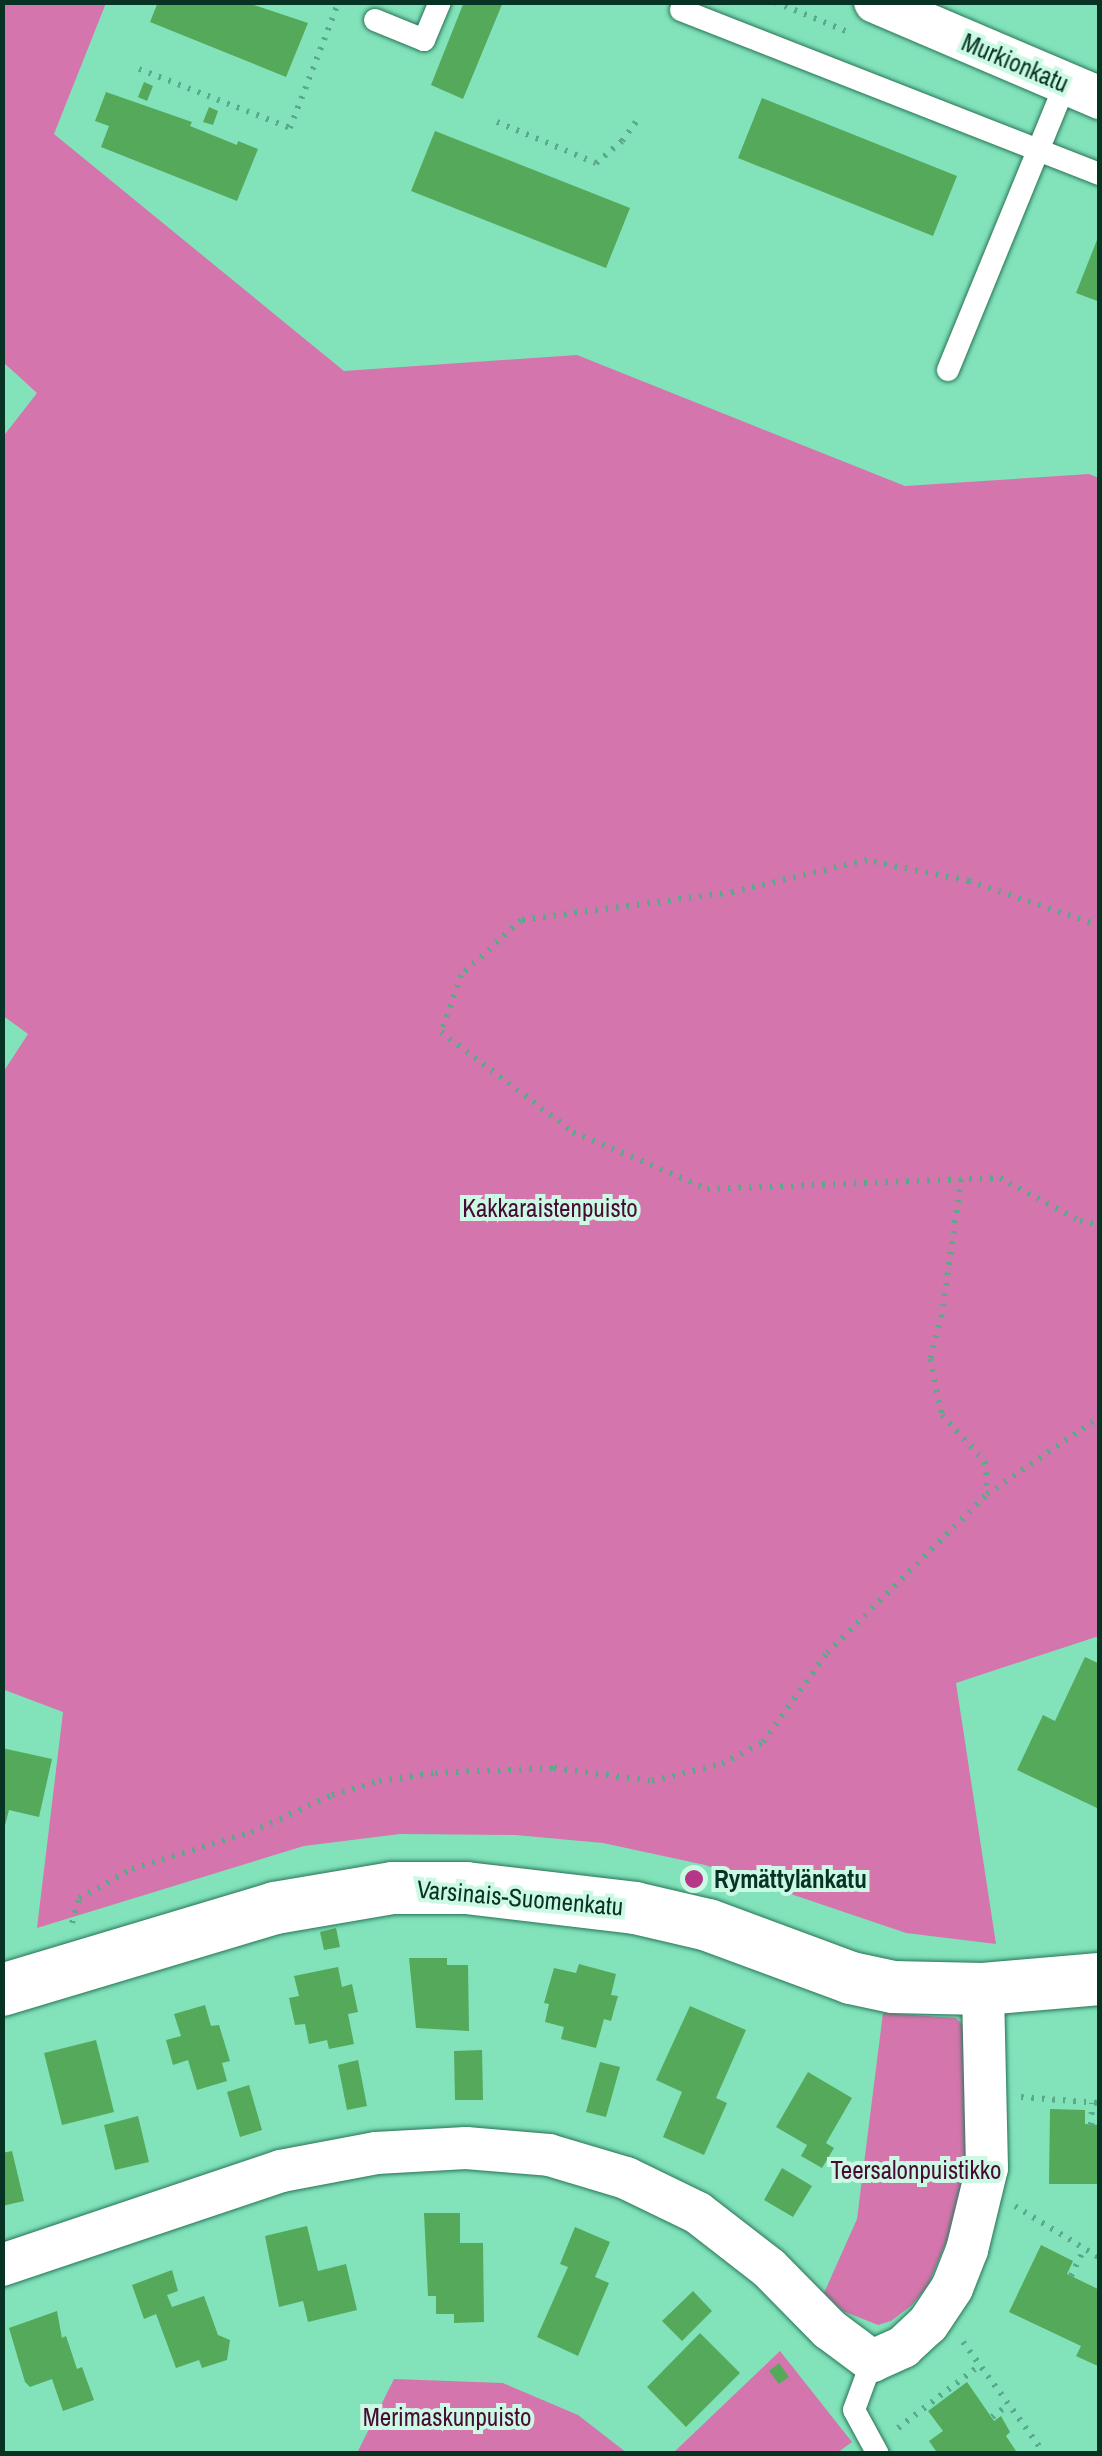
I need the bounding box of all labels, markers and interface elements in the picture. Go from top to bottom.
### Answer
street label: Murkionkatu [957,27,1073,99]
park label: Kakkaraistenpuisto [462,1193,638,1223]
place label: Rymättylänkatu [714,1864,867,1894]
marker: Rymättylänkatu [683,1868,705,1890]
street label: Varsinais-Suomenkatu [416,1874,624,1922]
park label: Teersalonpuistikko [831,2155,1001,2185]
park label: Merimaskunpuisto [363,2402,531,2432]

